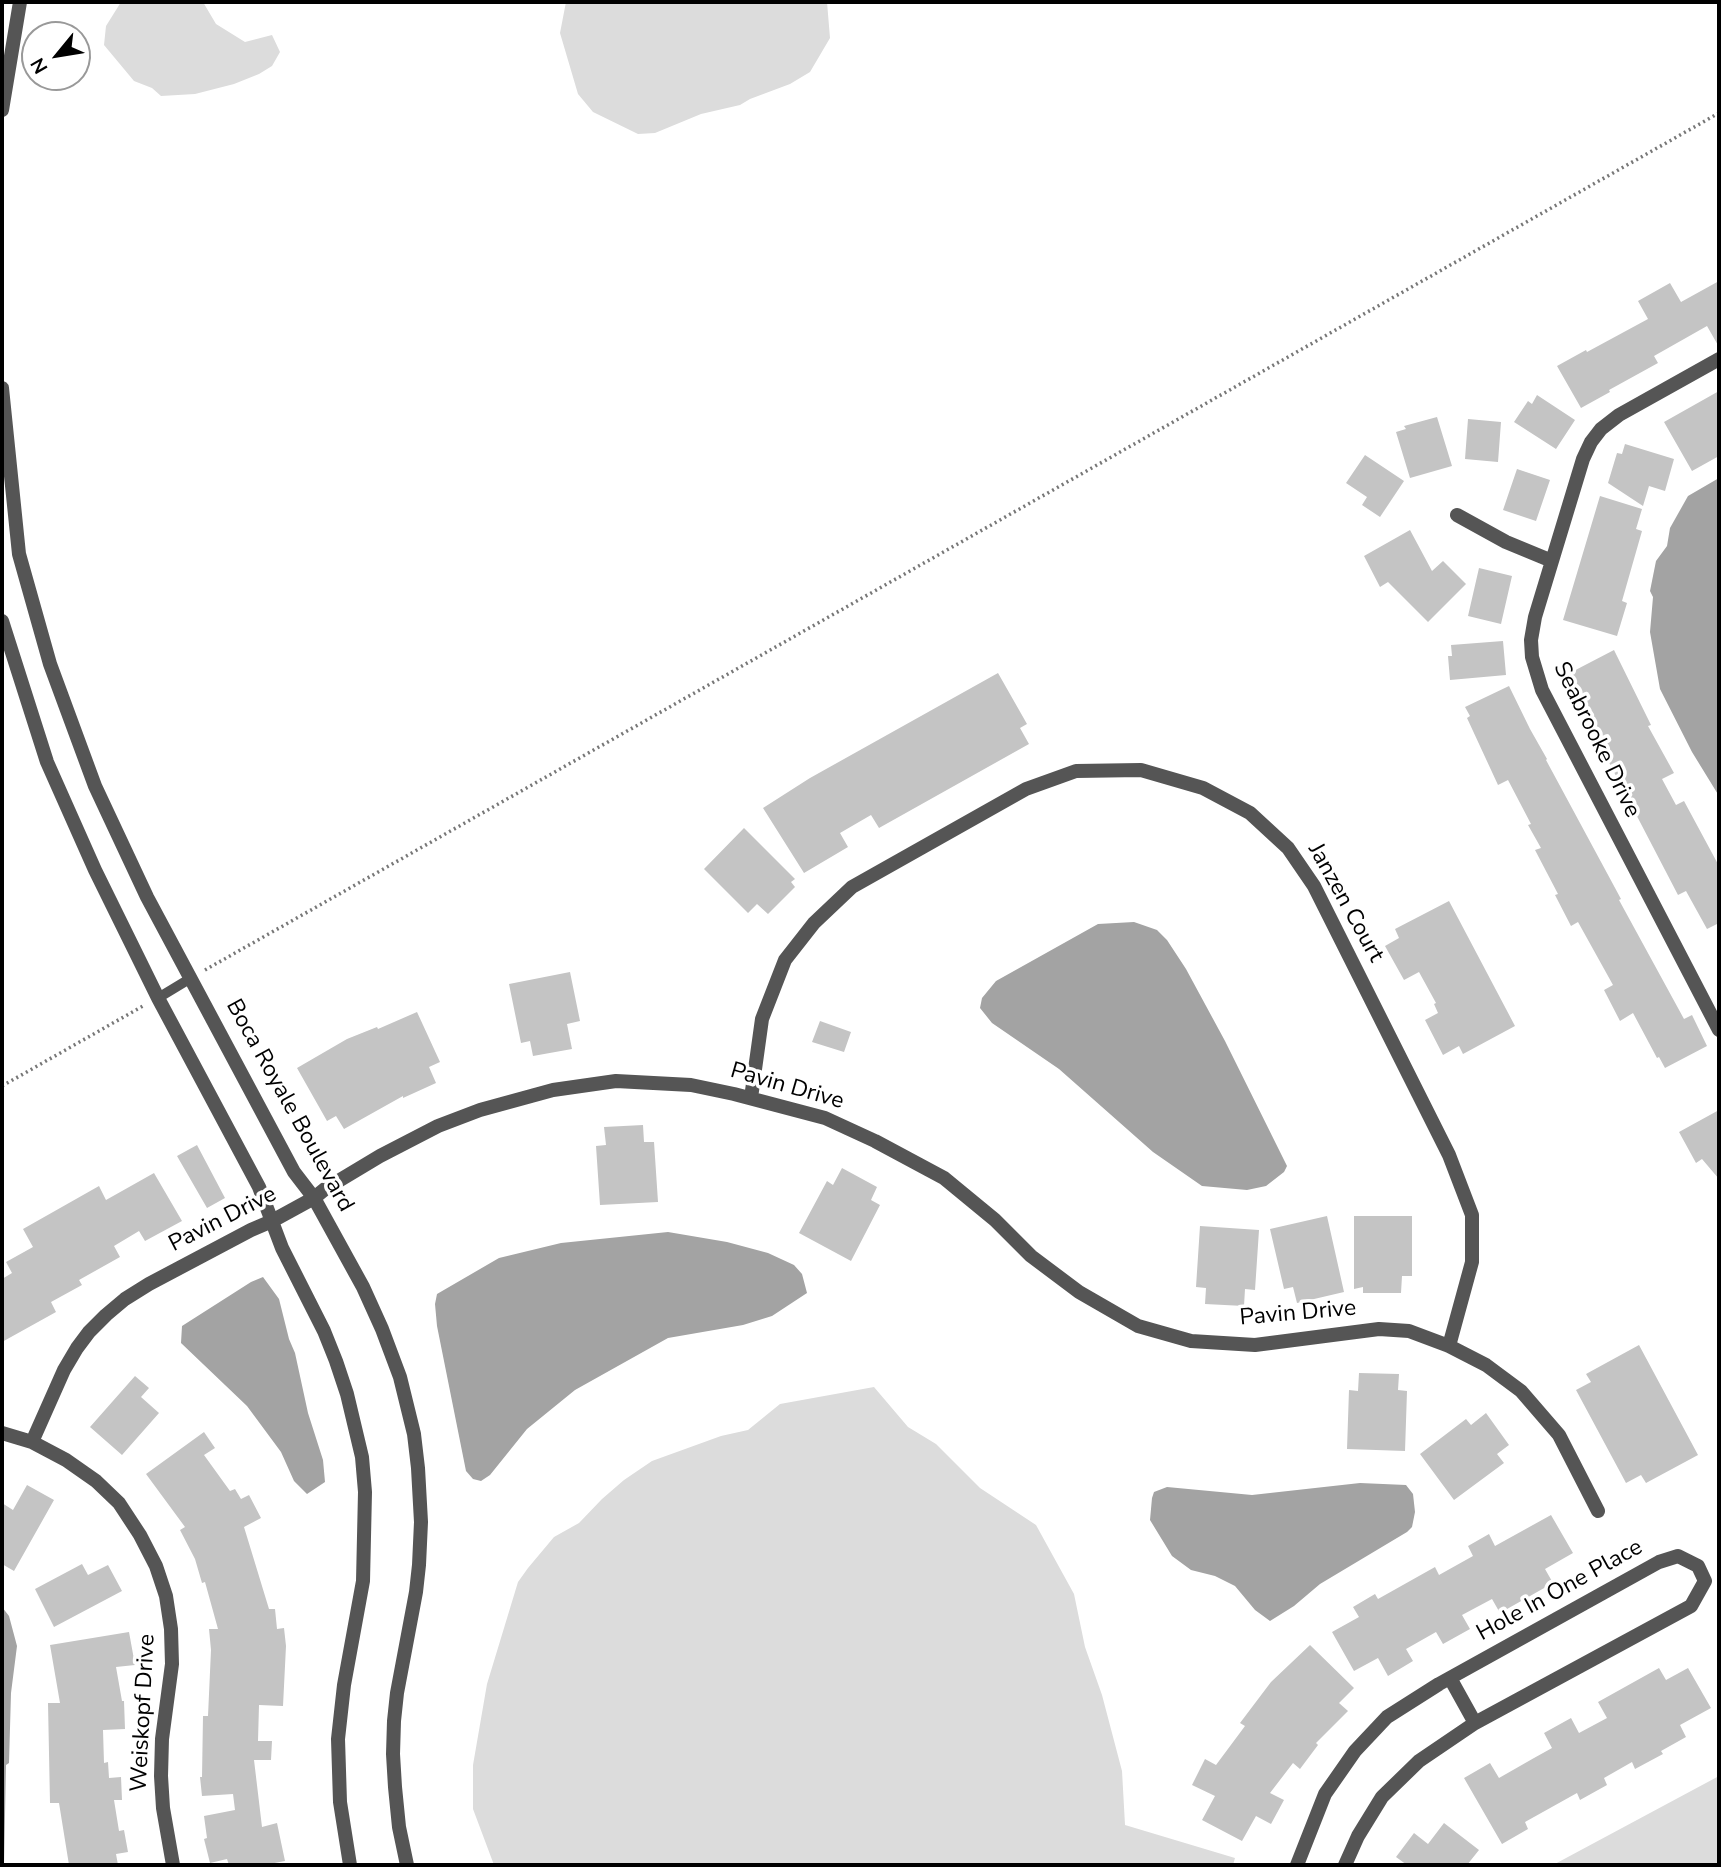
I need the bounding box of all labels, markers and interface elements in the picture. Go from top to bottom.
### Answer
north arrow [21,21,91,91]
text: N [25,53,54,78]
street label: Seabrooke Drive [1546,658,1646,822]
street label: Janzen Court [1301,839,1389,967]
street label: Boca Royale Boulevard [219,995,359,1217]
street label: Pavin Drive [727,1058,847,1116]
street label: Pavin Drive [165,1181,281,1259]
street label: Pavin Drive [1239,1295,1357,1333]
street label: Hole In One Place [1472,1534,1648,1648]
street label: Weiskopf Drive [126,1633,162,1793]

